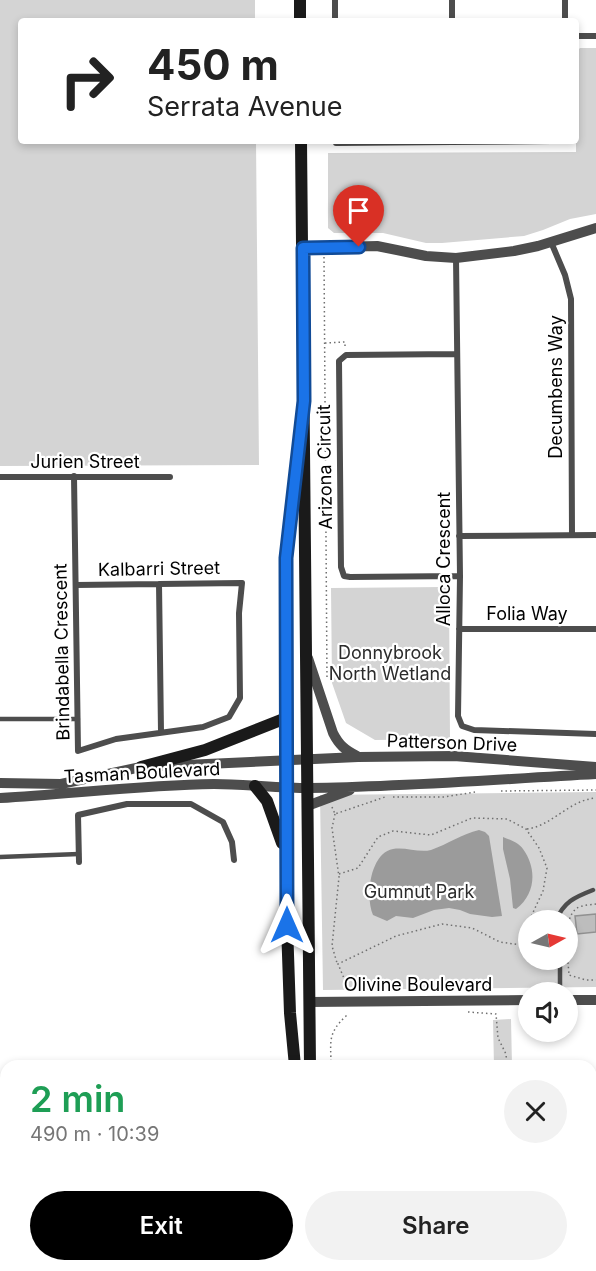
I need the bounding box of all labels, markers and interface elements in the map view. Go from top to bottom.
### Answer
text: 450 m [147,39,279,90]
icon: right [48,42,126,120]
text: Serrata Avenue [147,90,343,123]
pin [333,185,384,247]
icon: arrive [342,194,375,227]
street label: Decumbens Way [545,315,566,459]
street label: Arizona Circuit [313,404,336,530]
street label: Jurien Street [30,451,140,472]
street label: Alloca Crescent [433,492,454,626]
street label: Kalbarri Street [98,557,220,580]
street label: Brindabella Crescent [49,563,74,741]
street label: Folia Way [486,603,568,624]
park label: Donnybrook North Wetland [329,642,451,684]
street label: Patterson Drive [386,730,518,755]
street label: Tasman Boulevard [63,758,221,787]
park label: Gumnut Park [364,881,474,902]
position arrow [255,893,319,957]
north arrow [518,910,578,970]
map controls [518,910,578,1042]
street label: Olivine Boulevard [344,974,492,995]
button: sound [518,982,578,1042]
text: 2 min [30,1077,125,1121]
button: close [504,1080,567,1143]
text: 490 m · 10:39 [30,1122,159,1146]
button: Exit [30,1191,293,1260]
button: Share [305,1191,567,1260]

